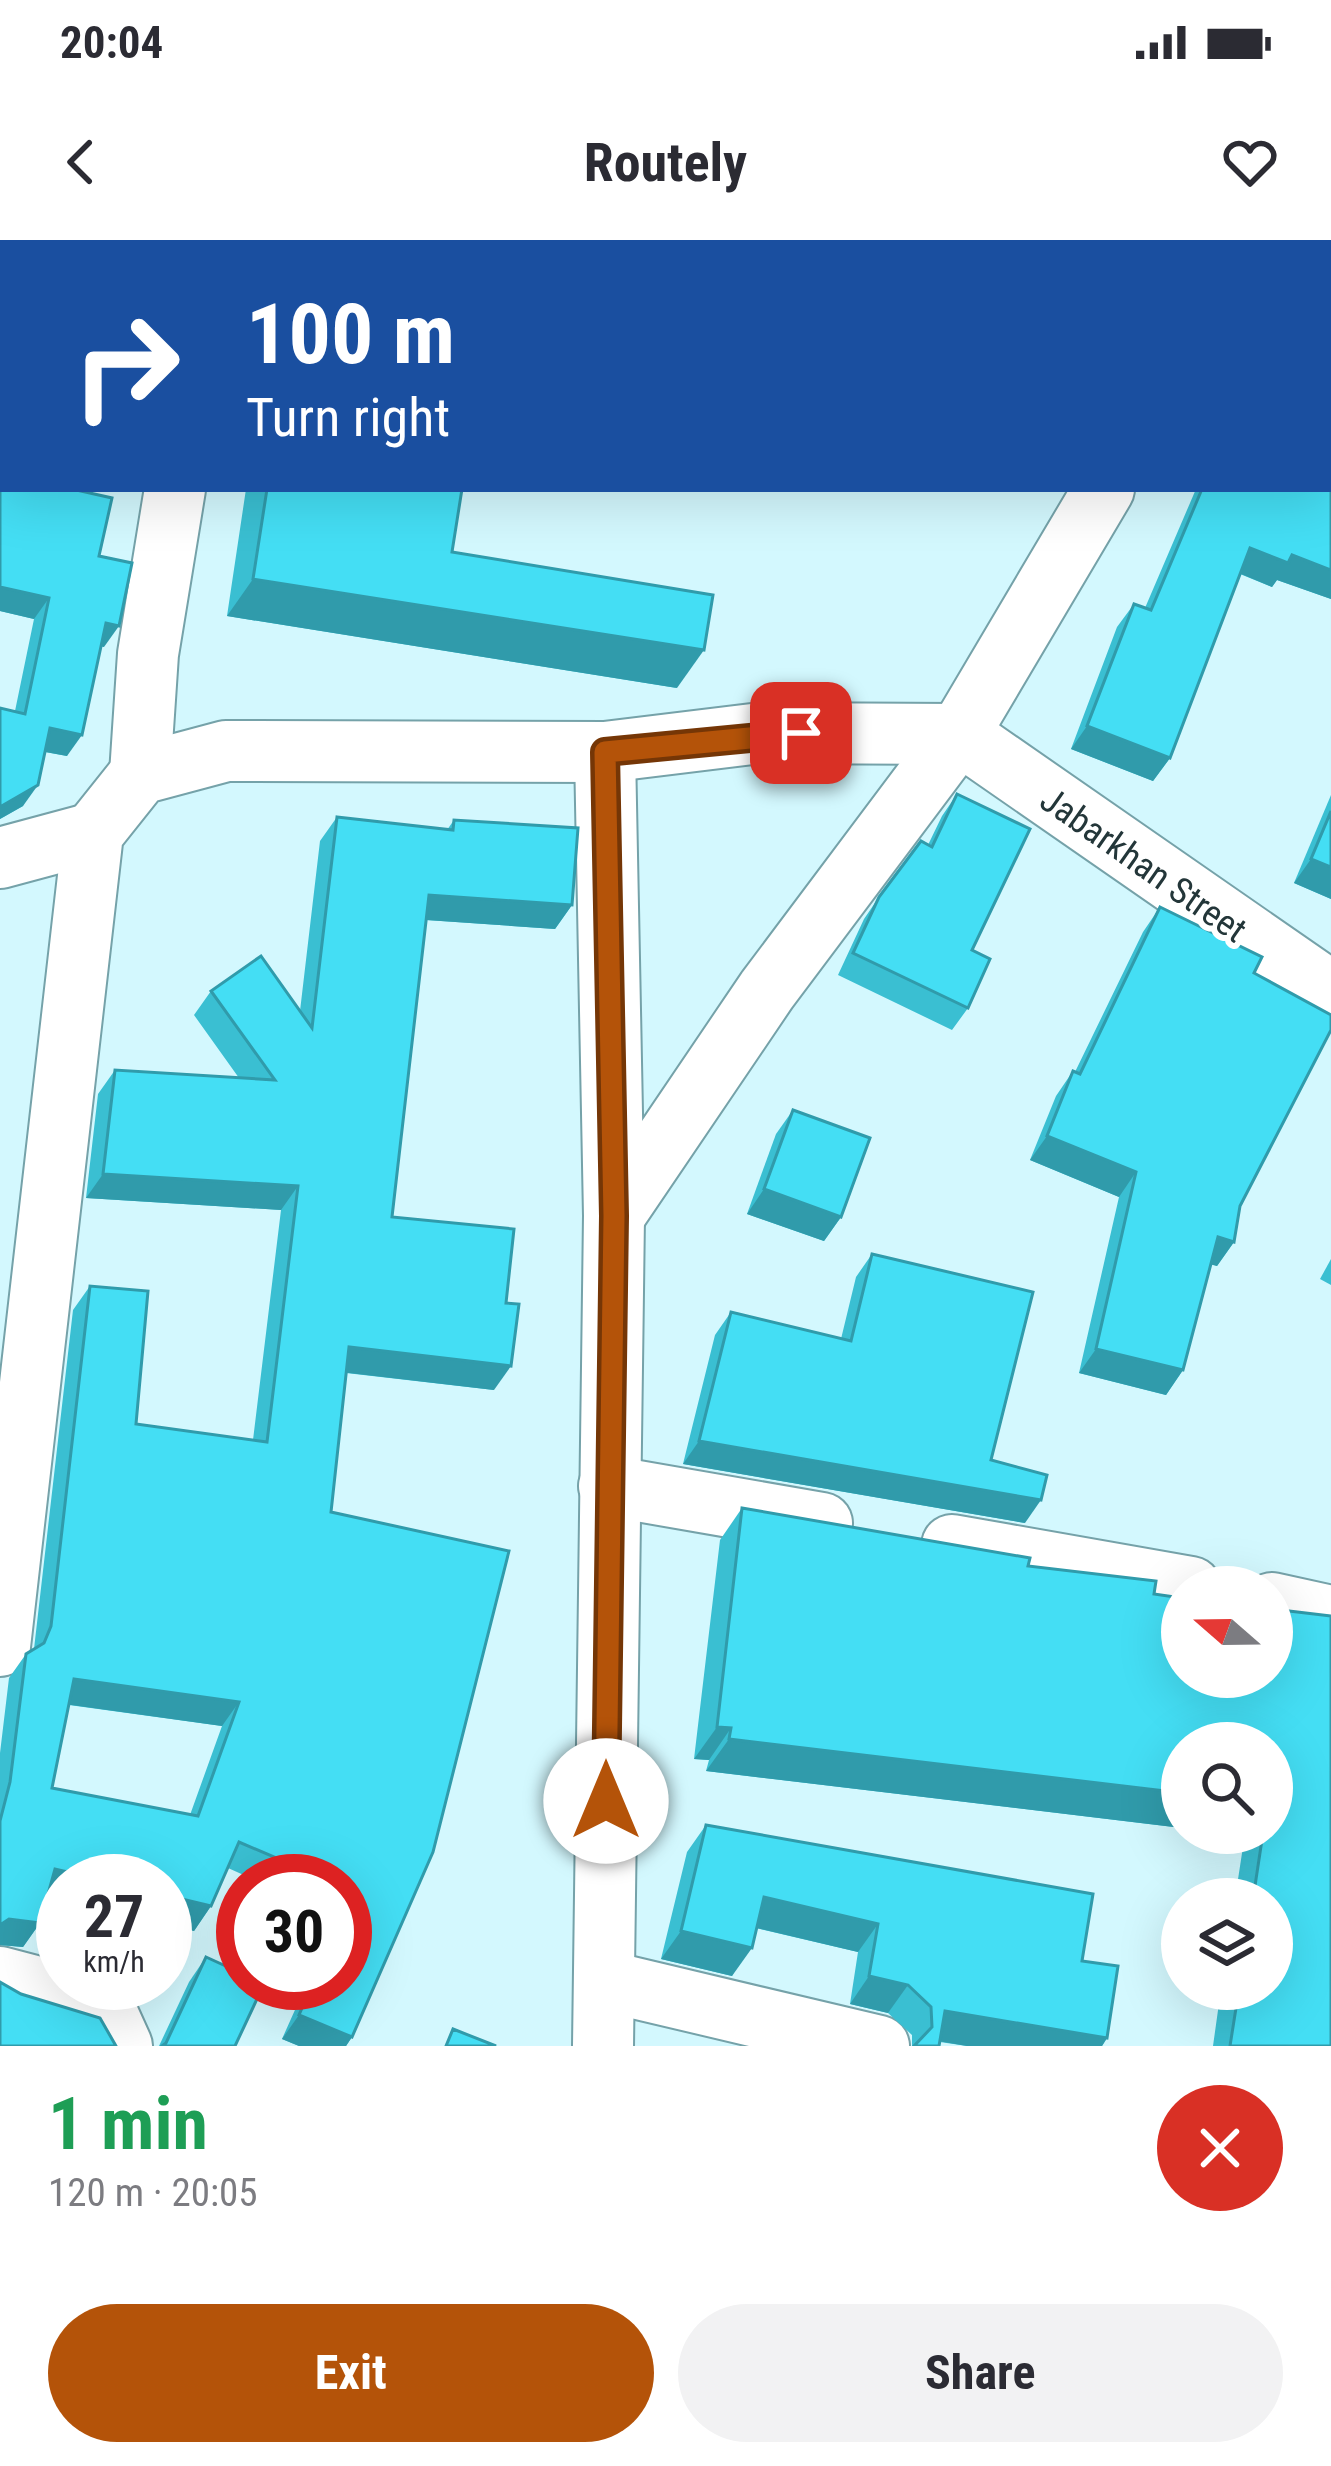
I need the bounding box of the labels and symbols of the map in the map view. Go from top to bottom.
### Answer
pin [750,682,852,784]
street label: Jabarkhan Street [1032,778,1254,951]
north arrow [1161,1566,1293,1698]
position arrow [543,1738,669,1864]
speed limit sign: 30 [216,1854,372,2010]

